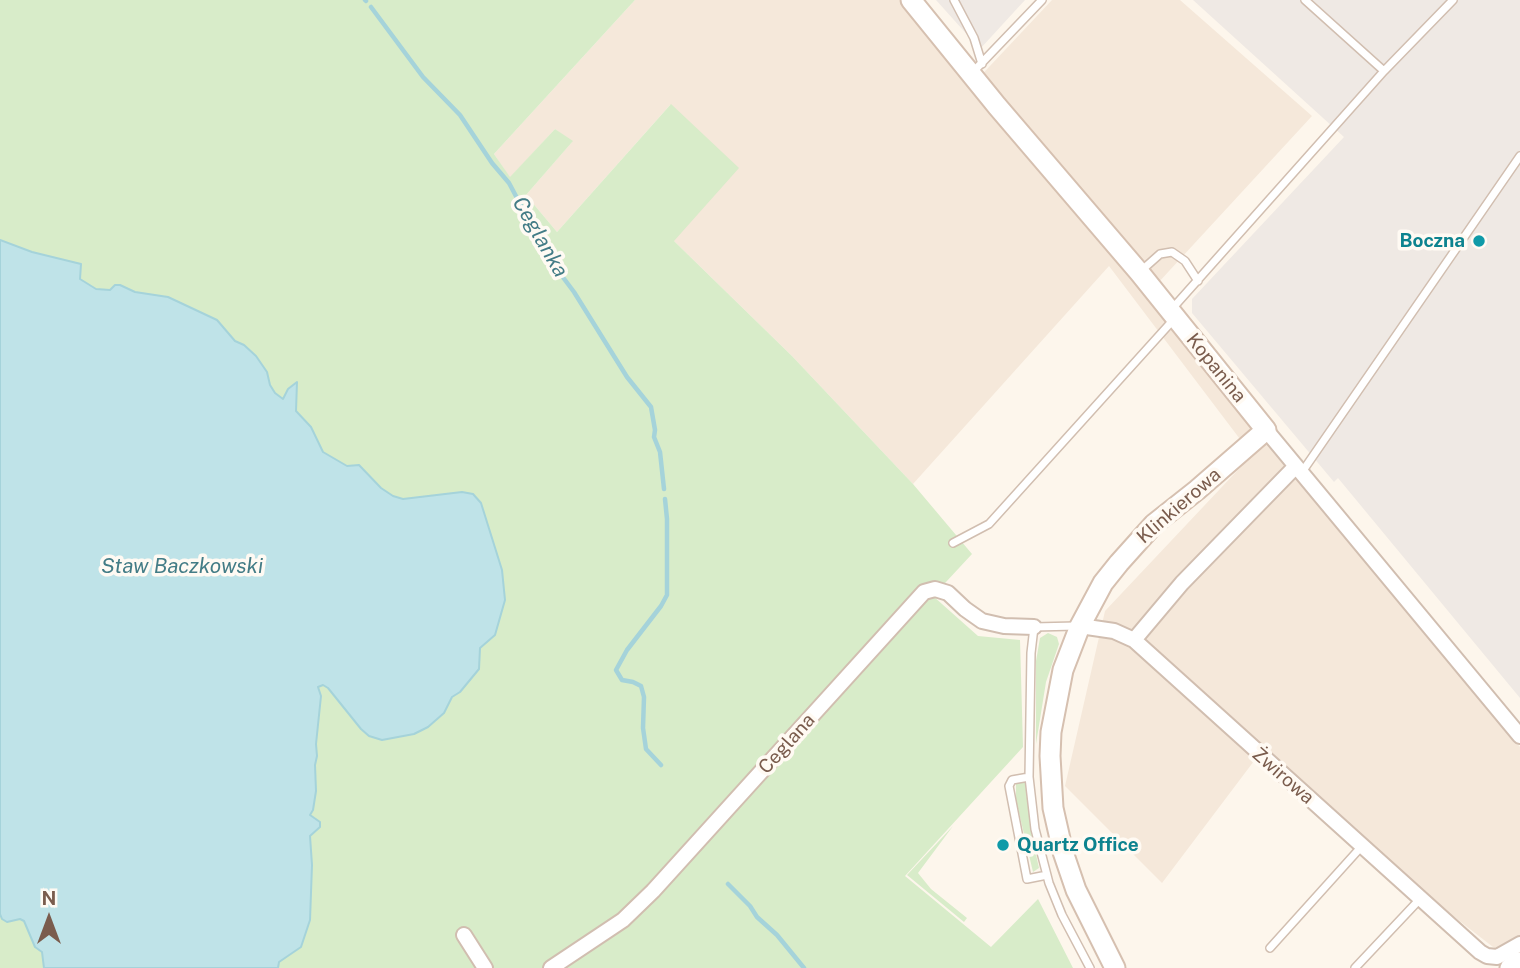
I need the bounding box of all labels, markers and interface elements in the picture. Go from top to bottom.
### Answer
water label: Ceglanka [507,192,573,282]
place label: Boczna [1399,230,1465,252]
marker: Boczna [1471,233,1487,249]
street label: Kopanina [1181,329,1251,407]
street label: Klinkierowa [1132,463,1226,549]
water label: Staw Baczkowski [101,554,263,580]
street label: Ceglana [754,709,820,779]
street label: Żwirowa [1247,743,1319,809]
place label: Quartz Office [1017,834,1139,856]
marker: Quartz Office [995,837,1011,853]
north arrow [14,884,84,954]
text: N [42,887,56,909]

